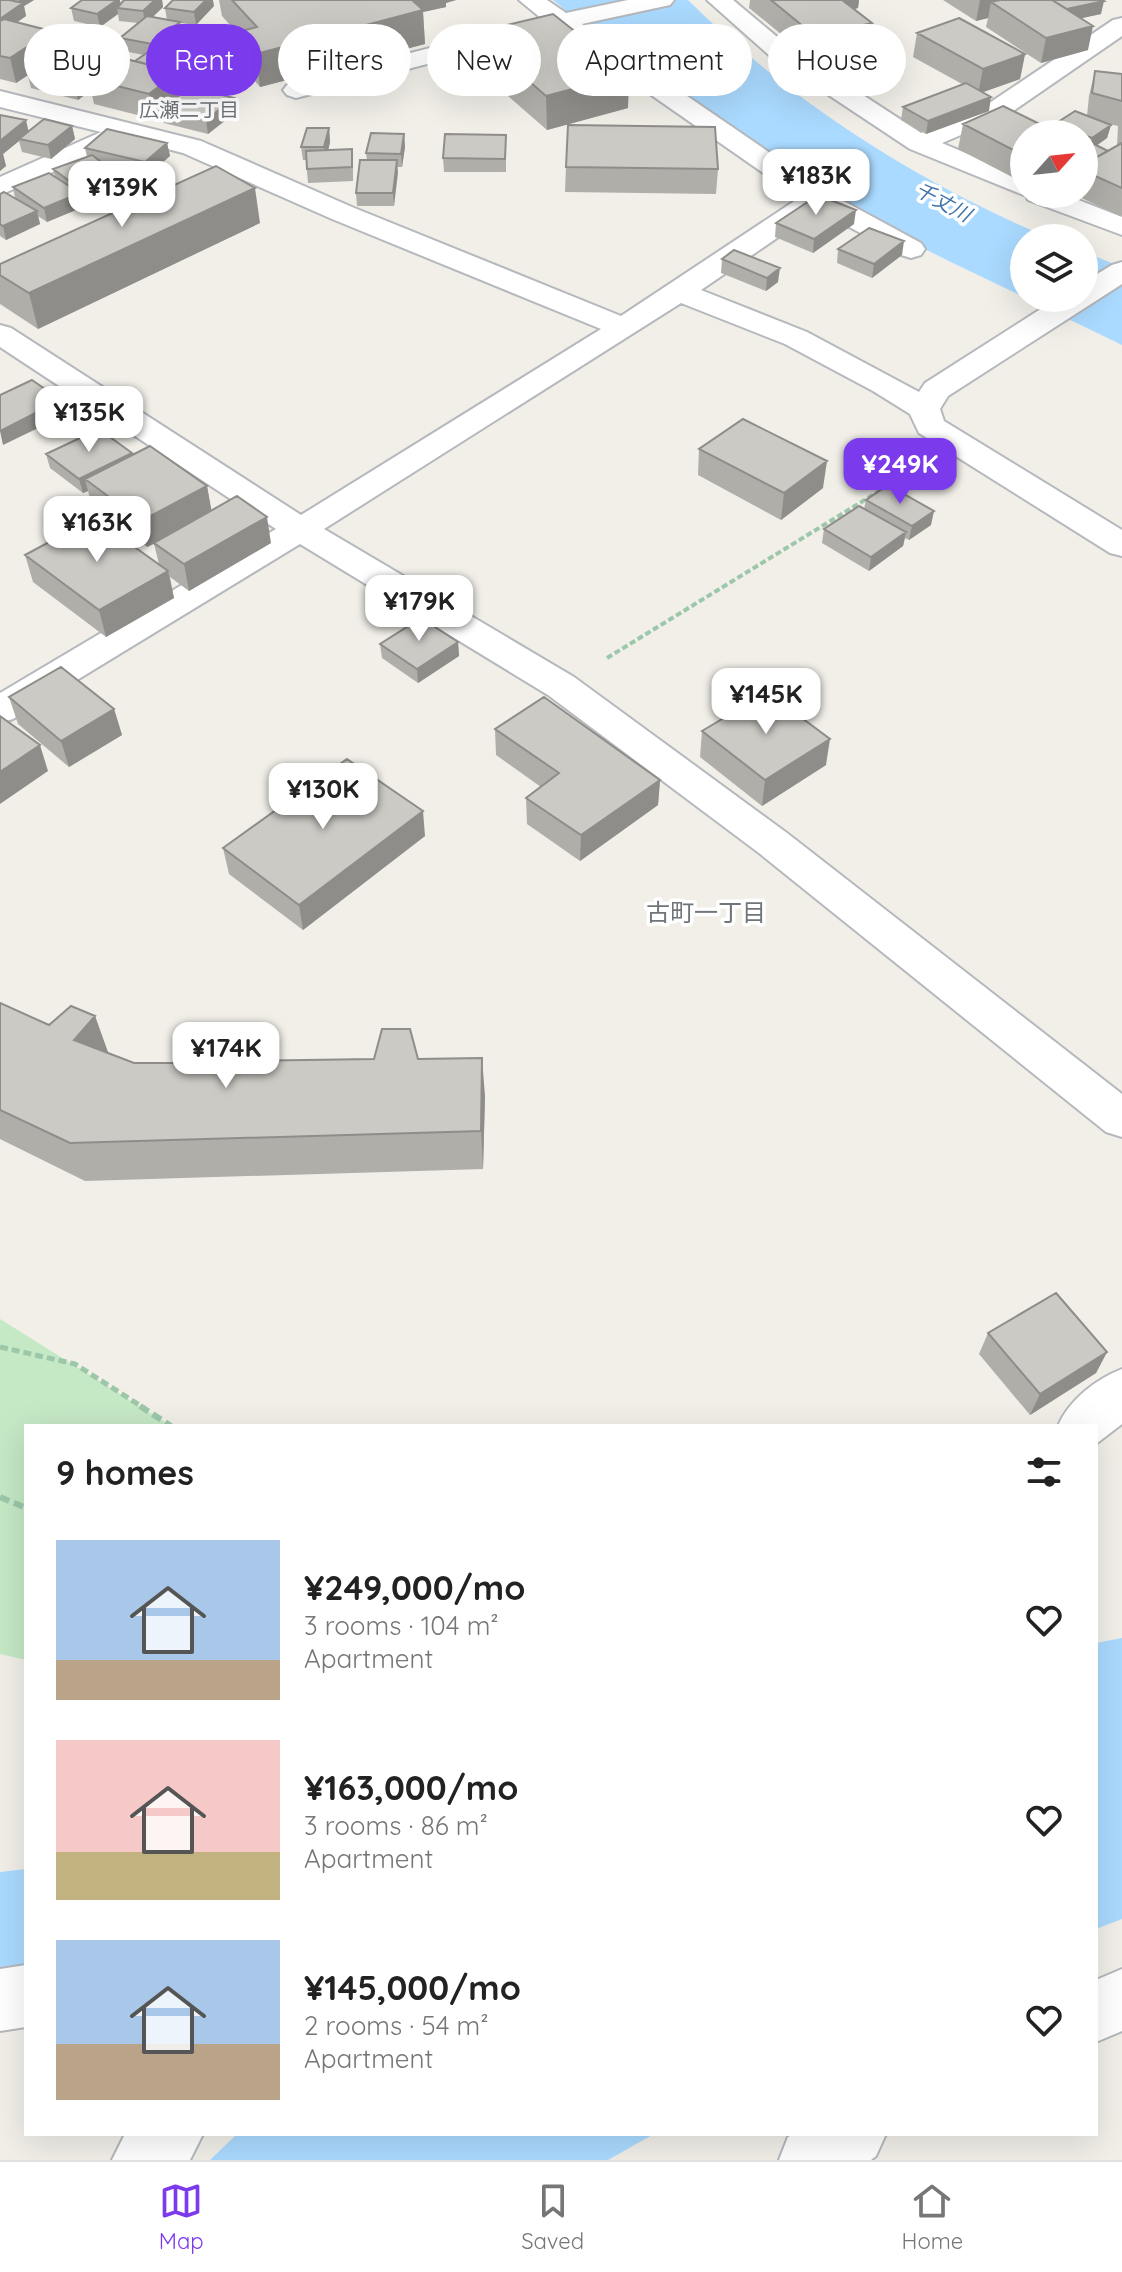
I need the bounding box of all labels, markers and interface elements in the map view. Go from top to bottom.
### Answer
chip: Buy [24,24,130,96]
chip: Rent [146,24,262,96]
chip: Filters [278,24,411,96]
chip: New [427,24,541,96]
chip: Apartment [557,24,752,96]
chip: House [768,24,906,96]
district label: 広瀬二丁目 [139,97,239,122]
north arrow [1010,120,1098,208]
map controls [1010,120,1098,312]
pin: ¥183K [760,149,872,217]
text: ¥183K [781,158,851,191]
pin: ¥139K [66,161,178,229]
text: ¥139K [86,170,158,203]
water label: 千丈川 [911,176,977,228]
button: layers [1010,224,1098,312]
pin: ¥135K [33,386,145,454]
text: ¥135K [53,395,125,428]
pin: ¥249K [844,438,956,506]
text: ¥249K [862,447,938,480]
pin: ¥163K [41,496,153,564]
text: ¥163K [62,505,132,538]
pin: ¥179K [363,575,475,643]
text: ¥179K [383,584,455,617]
pin: ¥145K [710,668,822,736]
text: ¥145K [730,677,802,710]
pin: ¥130K [267,763,379,831]
text: ¥130K [287,772,359,805]
district label: 古町一丁目 [646,897,766,927]
pin: ¥174K [170,1022,282,1090]
text: ¥174K [190,1031,262,1064]
icon: filters [1022,1450,1066,1494]
text: 9 homes [56,1451,194,1494]
text: ¥249,000/mo [304,1566,525,1609]
icon: home [120,1572,216,1668]
icon: heart [1022,1598,1066,1642]
text: 3 rooms · 104 m² [304,1609,499,1642]
text: Apartment [304,1642,433,1675]
text: ¥163,000/mo [304,1766,518,1809]
icon: home [120,1772,216,1868]
icon: heart [1022,1798,1066,1842]
text: 3 rooms · 86 m² [304,1809,488,1842]
text: Apartment [304,1842,433,1875]
text: ¥145,000/mo [304,1966,521,2009]
icon: home [120,1972,216,2068]
icon: heart [1022,1998,1066,2042]
text: 2 rooms · 54 m² [304,2009,488,2042]
text: Apartment [304,2042,433,2075]
tab: Map [159,2179,204,2255]
tab: Saved [521,2179,584,2255]
tab: Home [902,2179,963,2255]

